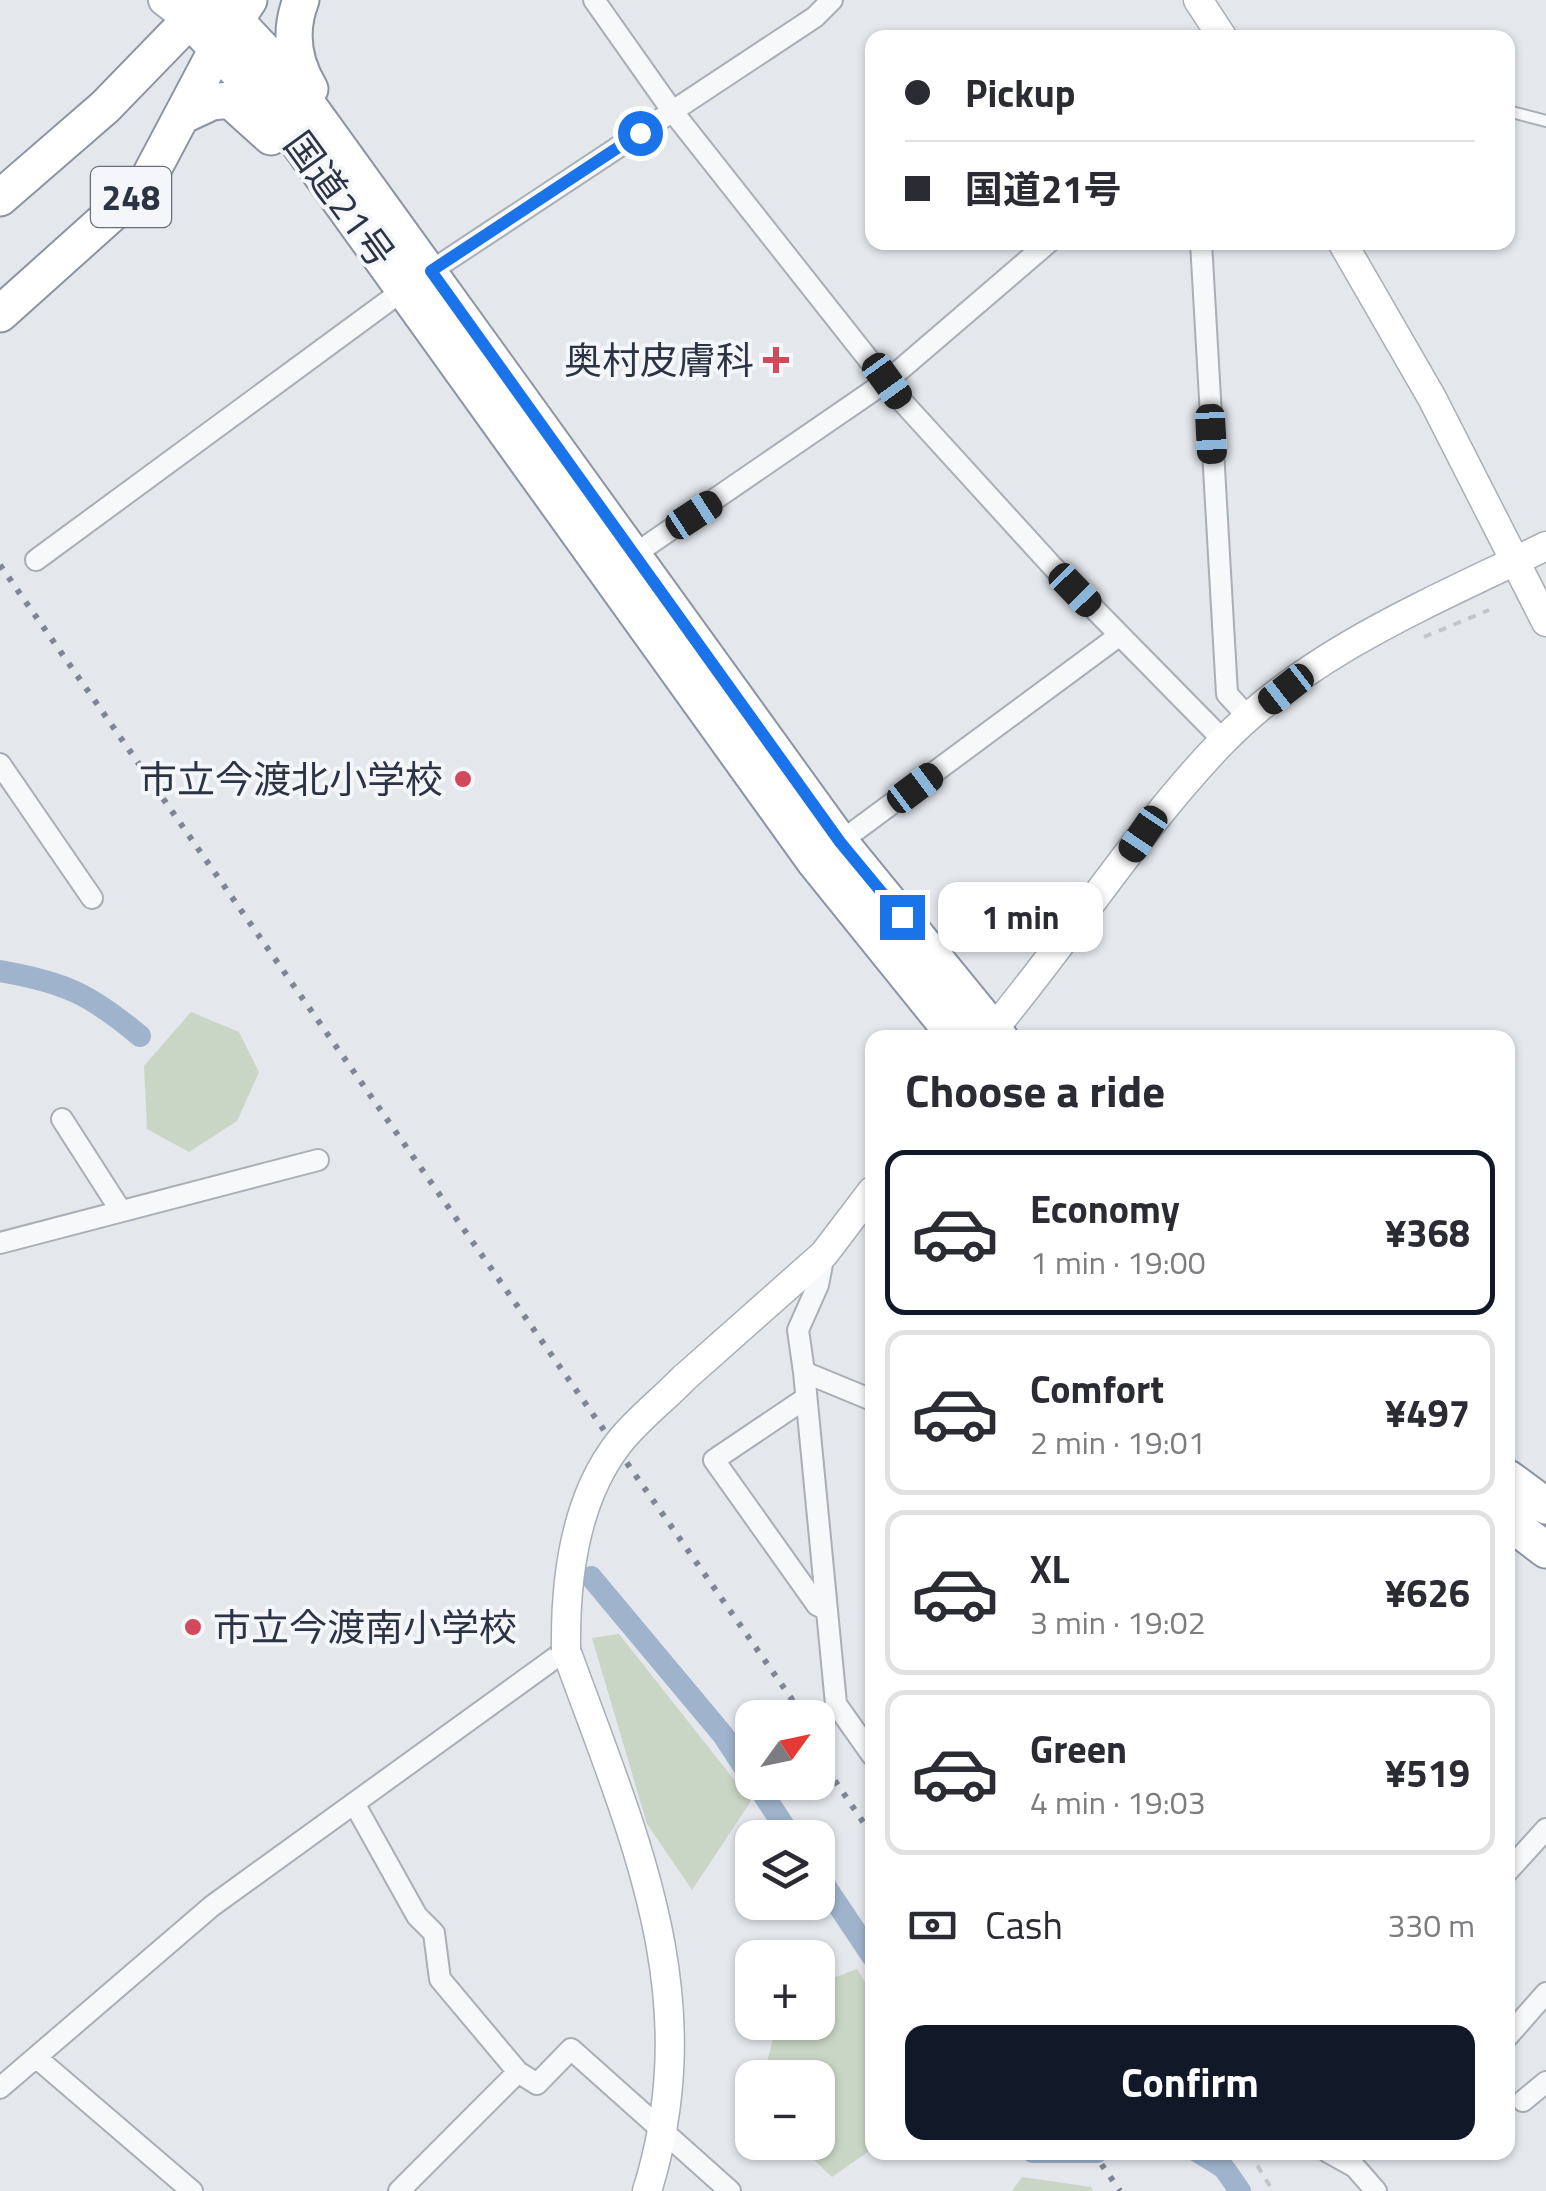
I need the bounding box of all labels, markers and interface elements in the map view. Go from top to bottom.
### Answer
text: Pickup [965,64,1075,122]
route start [618,111,663,156]
street label: 国道21号 [271,119,409,279]
text: 国道21号 [965,160,1122,218]
road number: 248 [91,167,171,227]
place label: 奥村皮膚科 [564,331,754,389]
marker: 奥村皮膚科 [763,347,789,373]
car [857,348,917,414]
car [1194,403,1228,465]
car [661,486,727,544]
car [1043,558,1107,622]
car [1253,659,1319,719]
place label: 市立今渡北小学校 [139,750,443,808]
car [882,758,948,818]
marker: 市立今渡北小学校 [452,768,474,790]
car [1114,801,1172,867]
callout: 1 min [937,882,1102,952]
text: 1 min [982,893,1059,941]
route end [880,895,925,940]
text: Choose a ride [905,1056,1165,1124]
text: Economy [1030,1180,1180,1238]
icon: car [910,1188,1000,1278]
text: ¥368 [1385,1204,1470,1262]
text: 1 min · 19:00 [1030,1238,1206,1286]
text: Comfort [1030,1360,1164,1418]
icon: car [910,1368,1000,1458]
text: ¥497 [1385,1384,1470,1442]
text: 2 min · 19:01 [1030,1418,1206,1466]
text: XL [1030,1540,1070,1598]
icon: car [910,1548,1000,1638]
text: ¥626 [1385,1564,1470,1622]
place label: 市立今渡南小学校 [213,1598,517,1656]
text: 3 min · 19:02 [1030,1598,1206,1646]
marker: 市立今渡南小学校 [182,1616,204,1638]
north arrow [735,1700,835,1800]
map controls [735,1700,835,2160]
text: Green [1030,1720,1127,1778]
icon: car [910,1728,1000,1818]
text: ¥519 [1385,1744,1470,1802]
text: 4 min · 19:03 [1030,1778,1206,1826]
button: layers [735,1820,835,1920]
text: Cash [985,1896,1063,1954]
icon: cash [905,1898,960,1953]
text: 330 m [1387,1901,1475,1949]
button: + [735,1940,835,2040]
button: Confirm [905,2025,1475,2140]
button: − [735,2060,835,2160]

